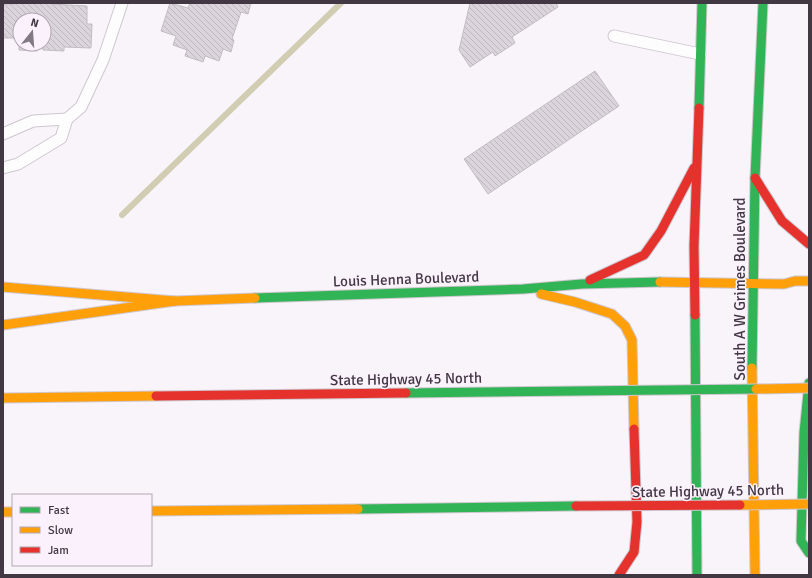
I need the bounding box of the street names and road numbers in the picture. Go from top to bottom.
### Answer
street label: South A W Grimes Boulevard [731,198,749,380]
street label: Louis Henna Boulevard [332,267,480,291]
street label: State Highway 45 North [330,369,482,389]
street label: State Highway 45 North [632,481,784,501]

